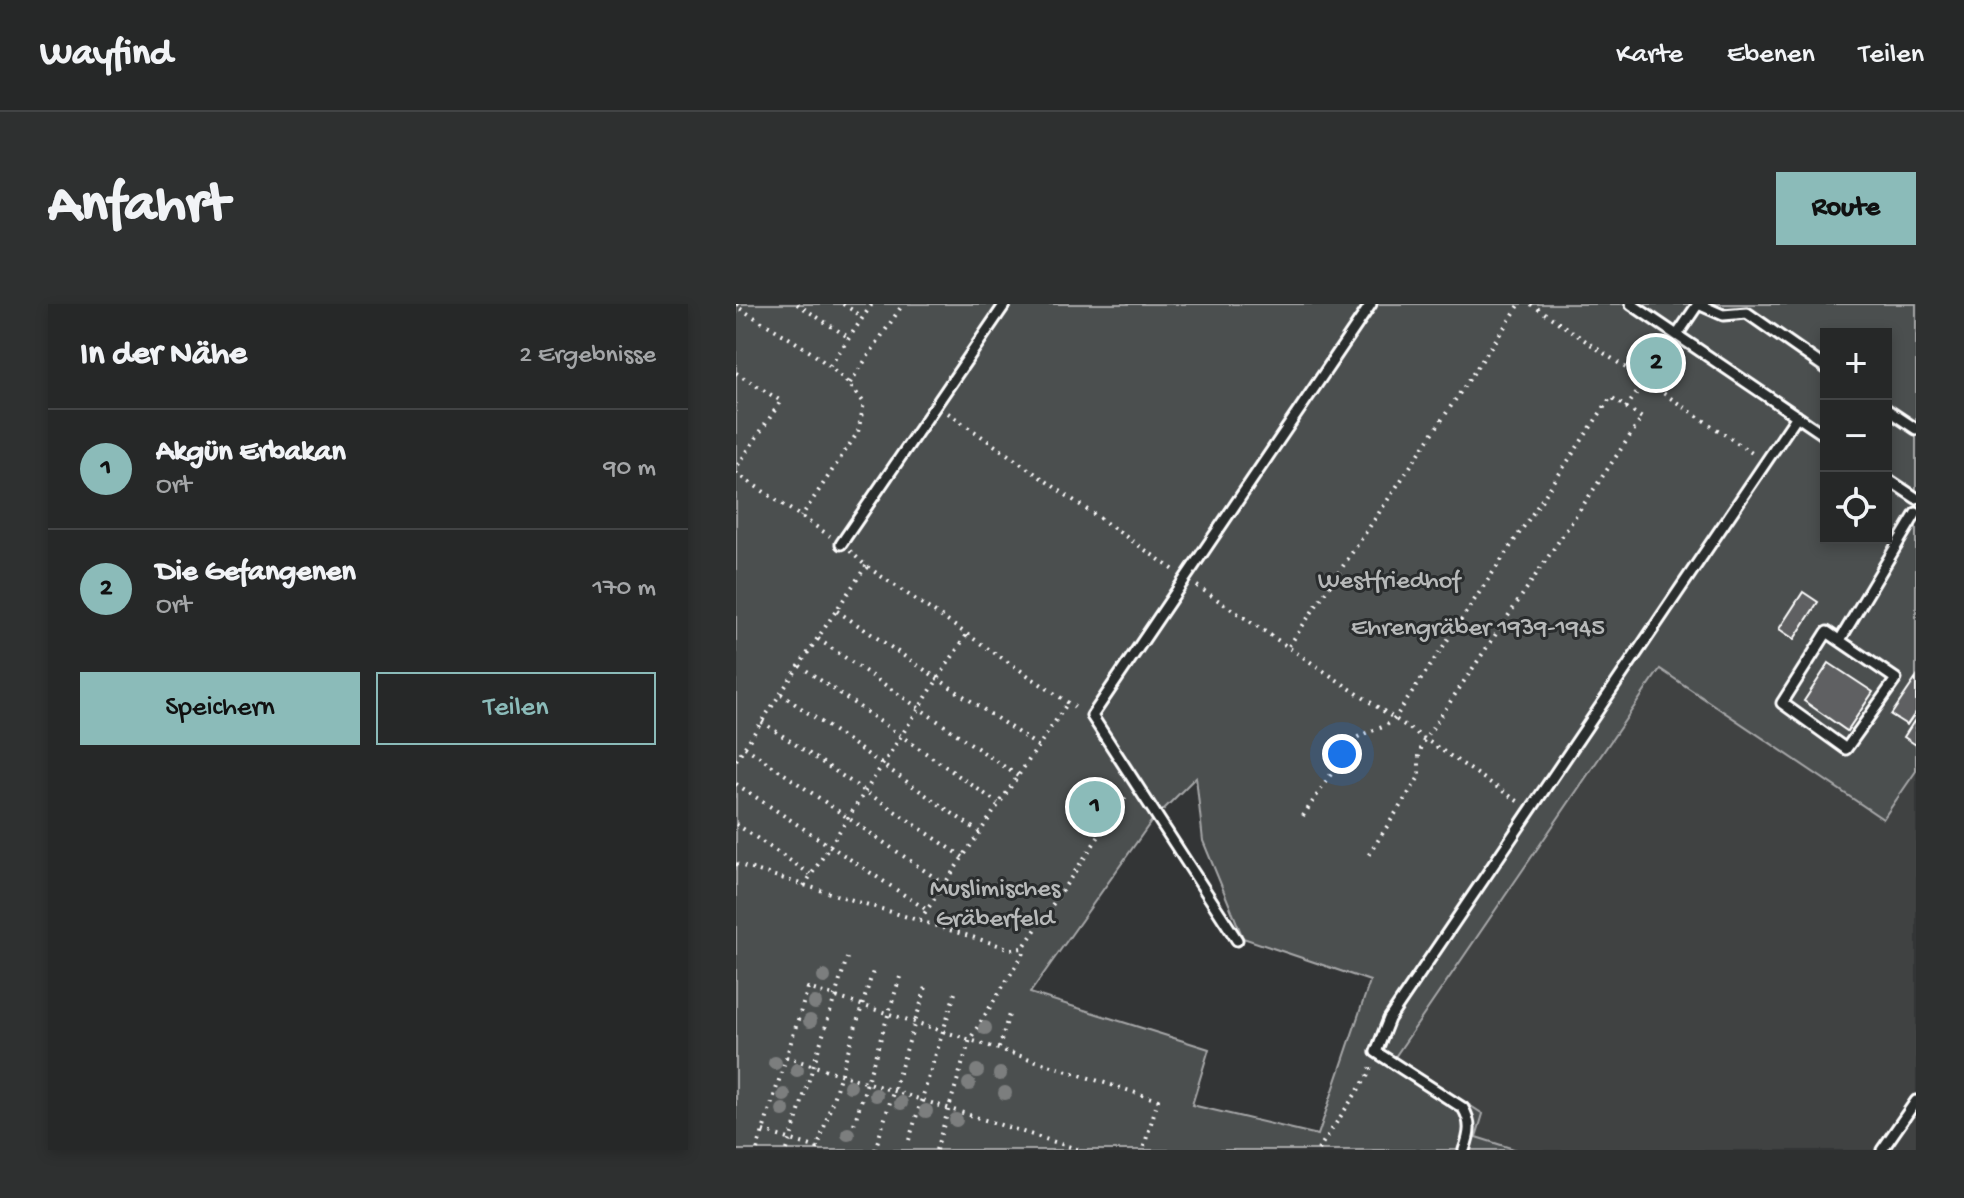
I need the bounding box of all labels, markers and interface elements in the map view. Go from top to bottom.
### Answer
text: Wayfind [40,33,172,77]
text: Karte [1616,39,1683,72]
text: Ebenen [1727,39,1815,72]
text: Teilen [1859,39,1924,72]
button: Route [1776,172,1916,245]
text: Anfahrt [48,175,229,241]
map controls [1820,328,1892,544]
button: + [1820,328,1892,400]
pin: 2 [1630,333,1682,393]
text: In der Nähe [80,336,247,376]
text: 2 Ergebnisse [519,341,656,372]
button: − [1820,400,1892,472]
text: Akgün Erbakan [156,436,346,471]
text: 1 [101,454,111,485]
text: 90 m [604,454,656,485]
text: Ort [156,471,191,502]
button: locate [1820,472,1892,544]
text: Die Gefangenen [156,556,356,591]
park label: Westfriedhof [1318,567,1462,598]
text: 2 [100,574,112,605]
text: 170 m [593,574,656,605]
text: Ort [156,591,191,622]
park label: Ehrengräber 1939-1945 [1351,614,1605,645]
button: Speichern [80,672,360,745]
button: Teilen [376,672,656,745]
your location [1322,734,1362,774]
pin: 1 [1069,777,1121,837]
park label: Muslimisches Gräberfeld [930,875,1062,936]

